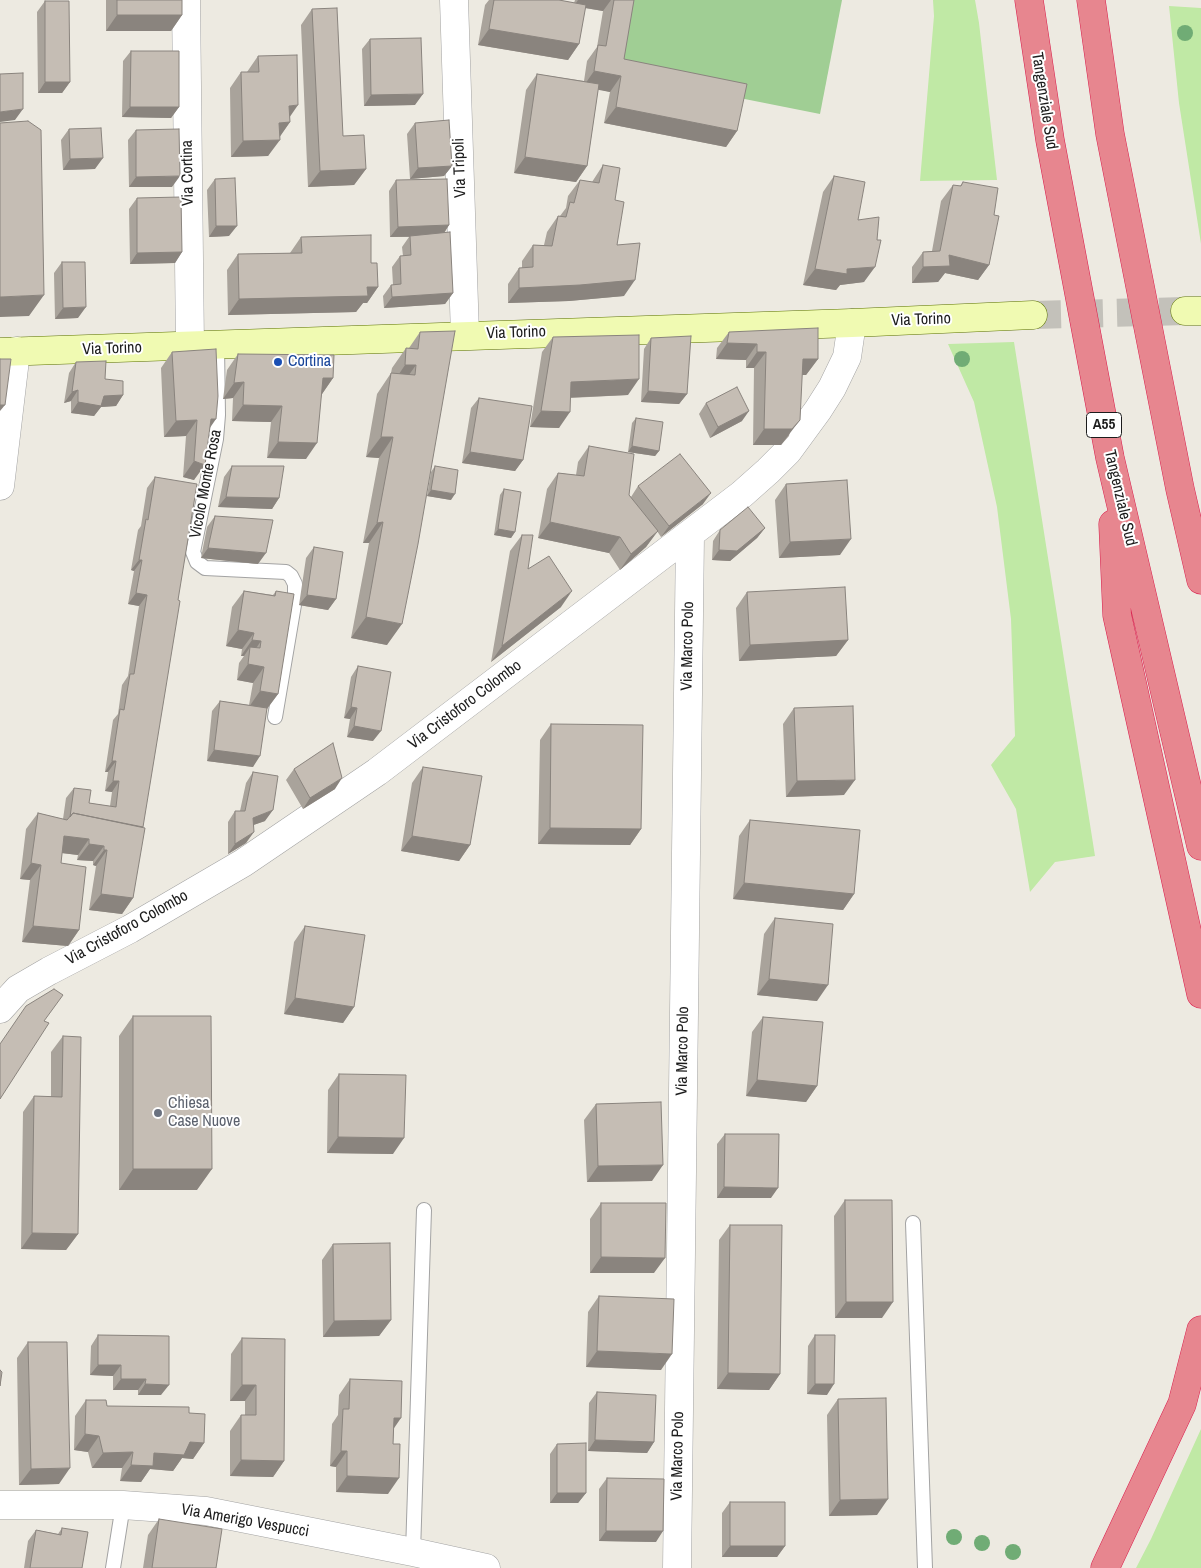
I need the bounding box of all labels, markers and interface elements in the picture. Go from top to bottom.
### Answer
street label: Tangenziale Sud [1027,51,1061,151]
street label: Via Tripoli [449,138,471,198]
street label: Via Cortina [178,140,198,206]
street label: Via Torino [891,309,951,331]
street label: Via Torino [486,322,546,344]
street label: Via Torino [82,338,142,360]
place label: Cortina [288,352,331,372]
marker: Cortina [272,356,284,368]
road number: A55 [1086,412,1122,438]
street label: Vicolo Monte Rosa [186,428,226,540]
street label: Tangenziale Sud [1100,448,1140,548]
street label: Via Marco Polo [678,601,698,691]
street label: Via Cristoforo Colombo [405,656,525,754]
street label: Via Cristoforo Colombo [62,886,192,970]
street label: Via Marco Polo [673,1006,693,1096]
place label: Chiesa Case Nuove [168,1094,240,1132]
marker: Chiesa Case Nuove [152,1107,164,1119]
street label: Via Marco Polo [668,1411,688,1501]
street label: Via Amerigo Vespucci [180,1500,310,1542]

